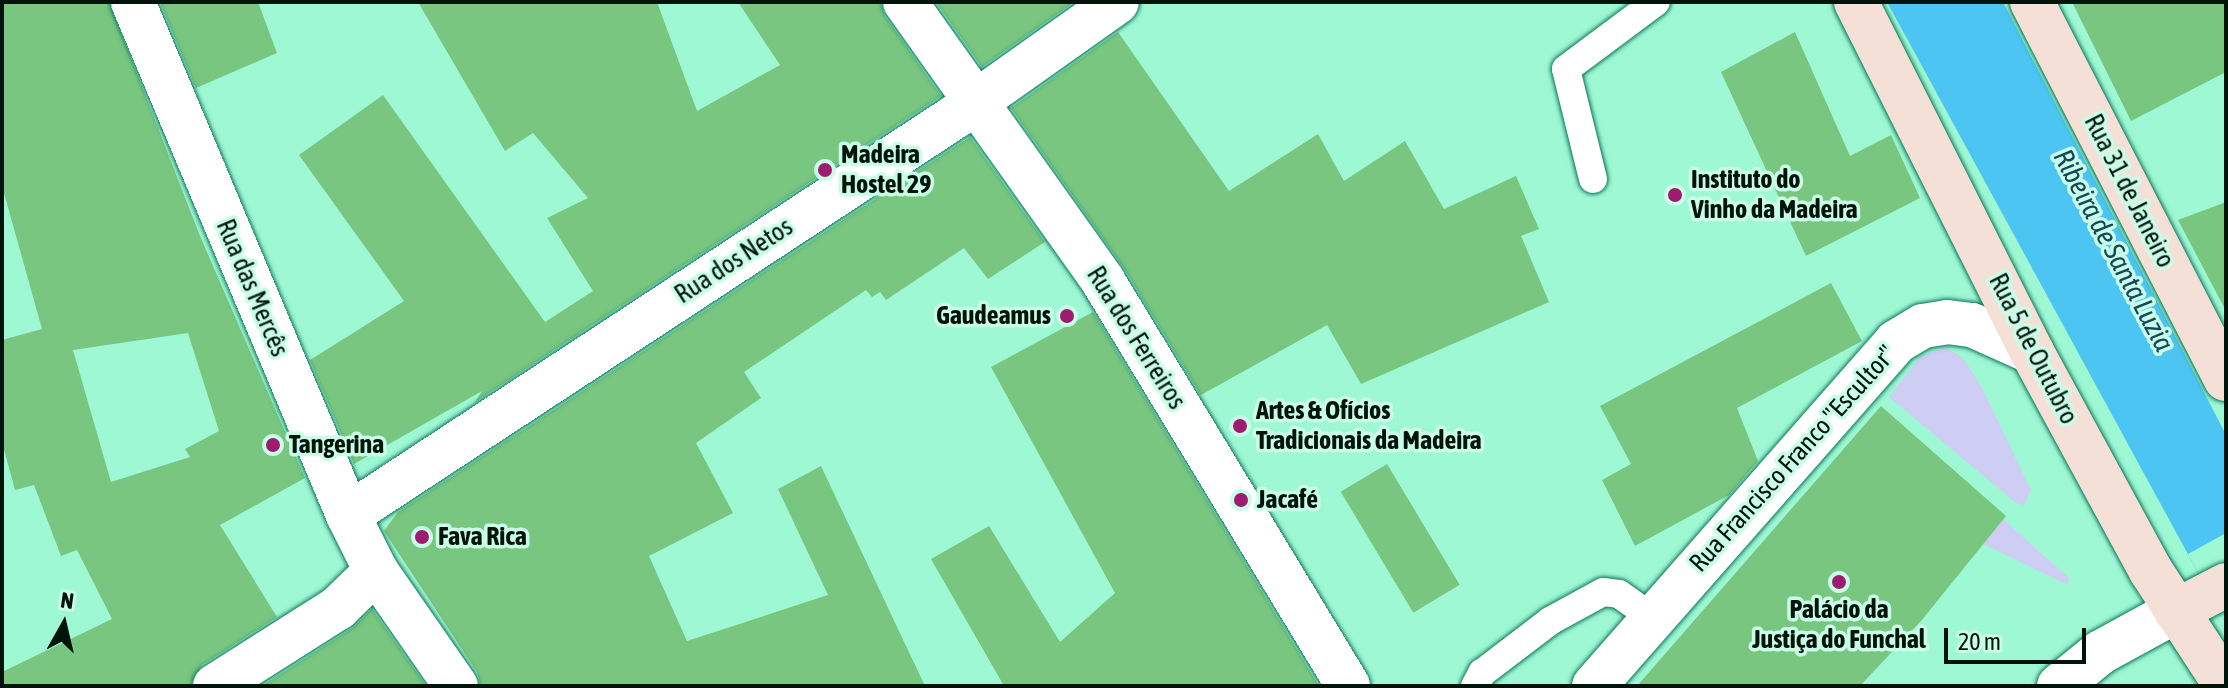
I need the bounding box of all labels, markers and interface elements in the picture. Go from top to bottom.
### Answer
street label: Rua 31 de Janeiro [2077,109,2181,273]
place label: Madeira Hostel 29 [841,139,931,200]
water label: Ribeira de Santa Luzia [2047,143,2181,357]
marker: Madeira Hostel 29 [816,161,834,179]
place label: Instituto do Vinho da Madeira [1691,164,1858,226]
marker: Instituto do Vinho da Madeira [1666,186,1684,204]
street label: Rua dos Netos [669,211,799,311]
street label: Rua das Mercês [209,215,295,361]
street label: Rua dos Ferreiros [1080,261,1192,415]
street label: Rua 5 de Outubro [1982,269,2084,429]
place label: Gaudeamus [936,300,1051,332]
marker: Gaudeamus [1058,307,1076,325]
street label: Rua Francisco Franco "Escultor" [1683,339,1903,579]
place label: Artes & Ofícios Tradicionais da Madeira [1256,395,1481,456]
marker: Artes & Ofícios Tradicionais da Madeira [1231,417,1249,435]
place label: Tangerina [289,429,384,461]
marker: Tangerina [264,436,282,454]
place label: Jacafé [1257,484,1318,516]
marker: Jacafé [1232,491,1250,509]
place label: Fava Rica [438,521,527,553]
marker: Fava Rica [413,528,431,546]
marker: Palácio da Justiça do Funchal [1830,573,1848,591]
north arrow [24,584,104,664]
text: N [59,586,76,614]
place label: Palácio da Justiça do Funchal [1752,594,1926,656]
scale bar [1948,612,2090,662]
text: 20 m [1958,628,2001,655]

